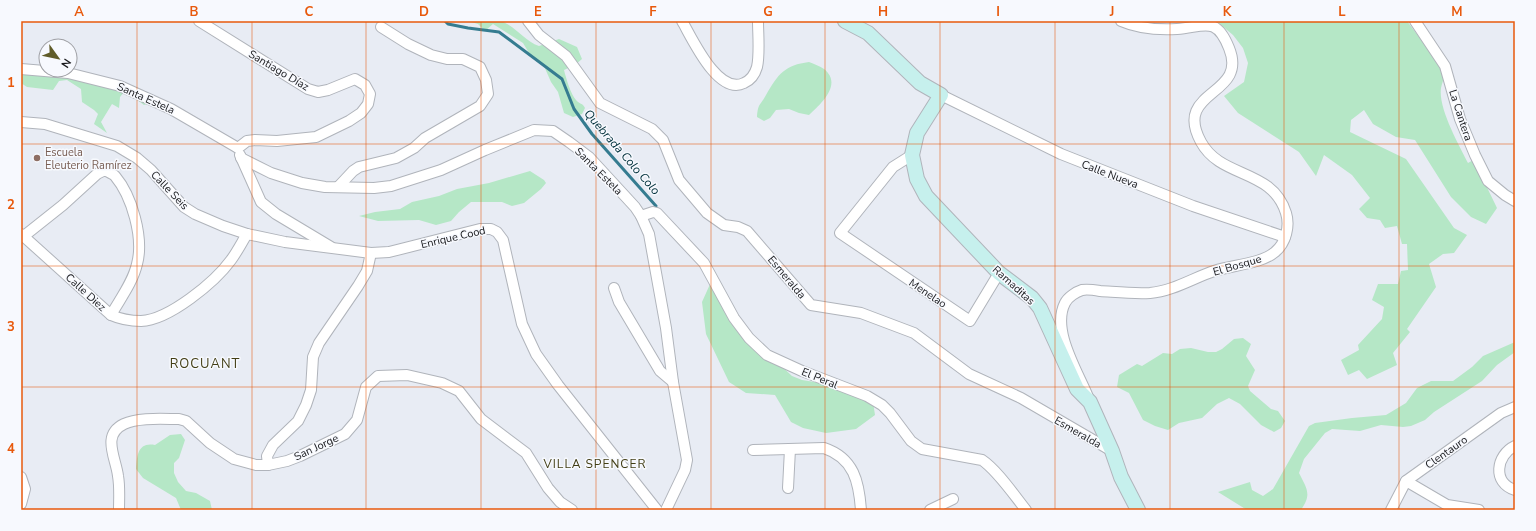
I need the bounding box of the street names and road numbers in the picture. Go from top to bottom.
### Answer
street label: Santiago Díaz [246,46,312,94]
street label: Santa Estela [115,79,177,118]
street label: La Cantera [1445,87,1476,143]
street label: Santa Estela [572,144,626,199]
street label: Calle Nueva [1079,157,1141,192]
street label: Calle Seis [147,168,192,213]
street label: Enrique Cood [419,223,487,252]
street label: El Bosque [1211,251,1263,280]
street label: Esmeralda [764,253,809,302]
street label: Ramaditas [989,262,1038,308]
street label: Calle Diez [62,270,109,315]
street label: Menelao [906,275,950,312]
street label: El Peral [799,364,841,393]
street label: Esmeralda [1051,413,1104,452]
street label: San Jorge [292,431,341,464]
street label: Clentauro [1422,432,1470,472]

